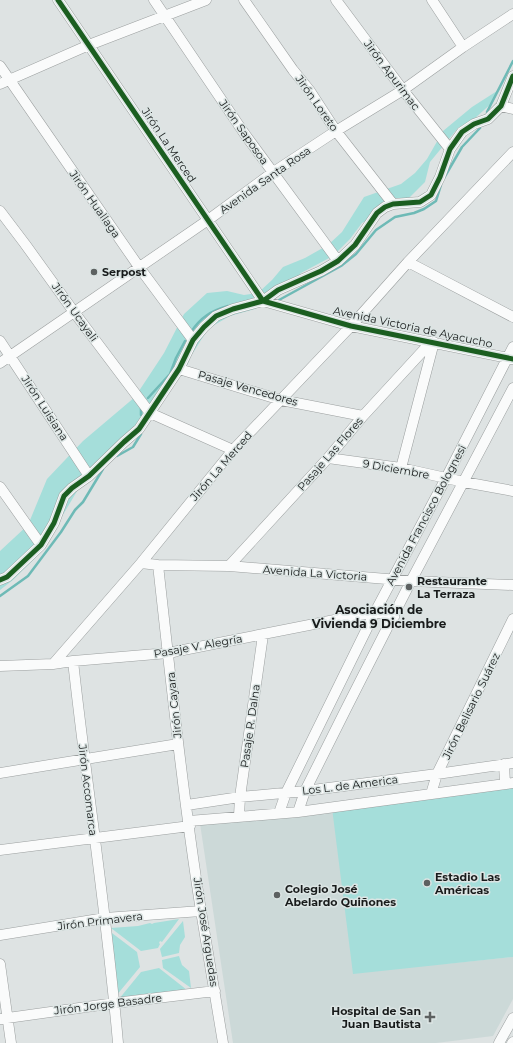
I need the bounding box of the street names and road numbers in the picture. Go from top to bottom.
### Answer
street label: Jirón Apurimac [360,36,423,113]
street label: Jirón Loreto [292,71,342,134]
street label: Jirón Saposoa [216,96,272,167]
street label: Jirón La Merced [138,104,199,185]
street label: Avenida Santa Rosa [217,143,313,217]
street label: Jirón Huallaga [66,167,123,240]
street label: Jirón Ucayali [48,279,101,344]
street label: Avenida Victoria de Ayacucho [332,303,494,351]
street label: Pasaje Vencedores [196,367,300,409]
street label: Jirón Luisiana [18,372,71,443]
street label: Pasaje Las Flores [294,414,366,494]
street label: Jirón La Merced [186,428,255,504]
street label: Avenida Francisco Bolognesi [383,442,469,588]
street label: 9 Diciembre [362,456,431,482]
street label: Avenida La Victoria [262,562,368,584]
street label: Pasaje V. Alegría [153,631,243,661]
street label: Jirón Belisario Suárez [439,650,503,762]
street label: Jirón Cayara [164,671,185,740]
street label: Pasaje R. Dalna [237,683,263,769]
street label: Jirón Accomarca [75,742,101,837]
street label: Los L. de America [301,772,399,798]
street label: Jirón José Arguedas [190,875,222,988]
street label: Jirón Primavera [56,909,143,933]
street label: Jirón Jorge Basadre [52,990,163,1018]

